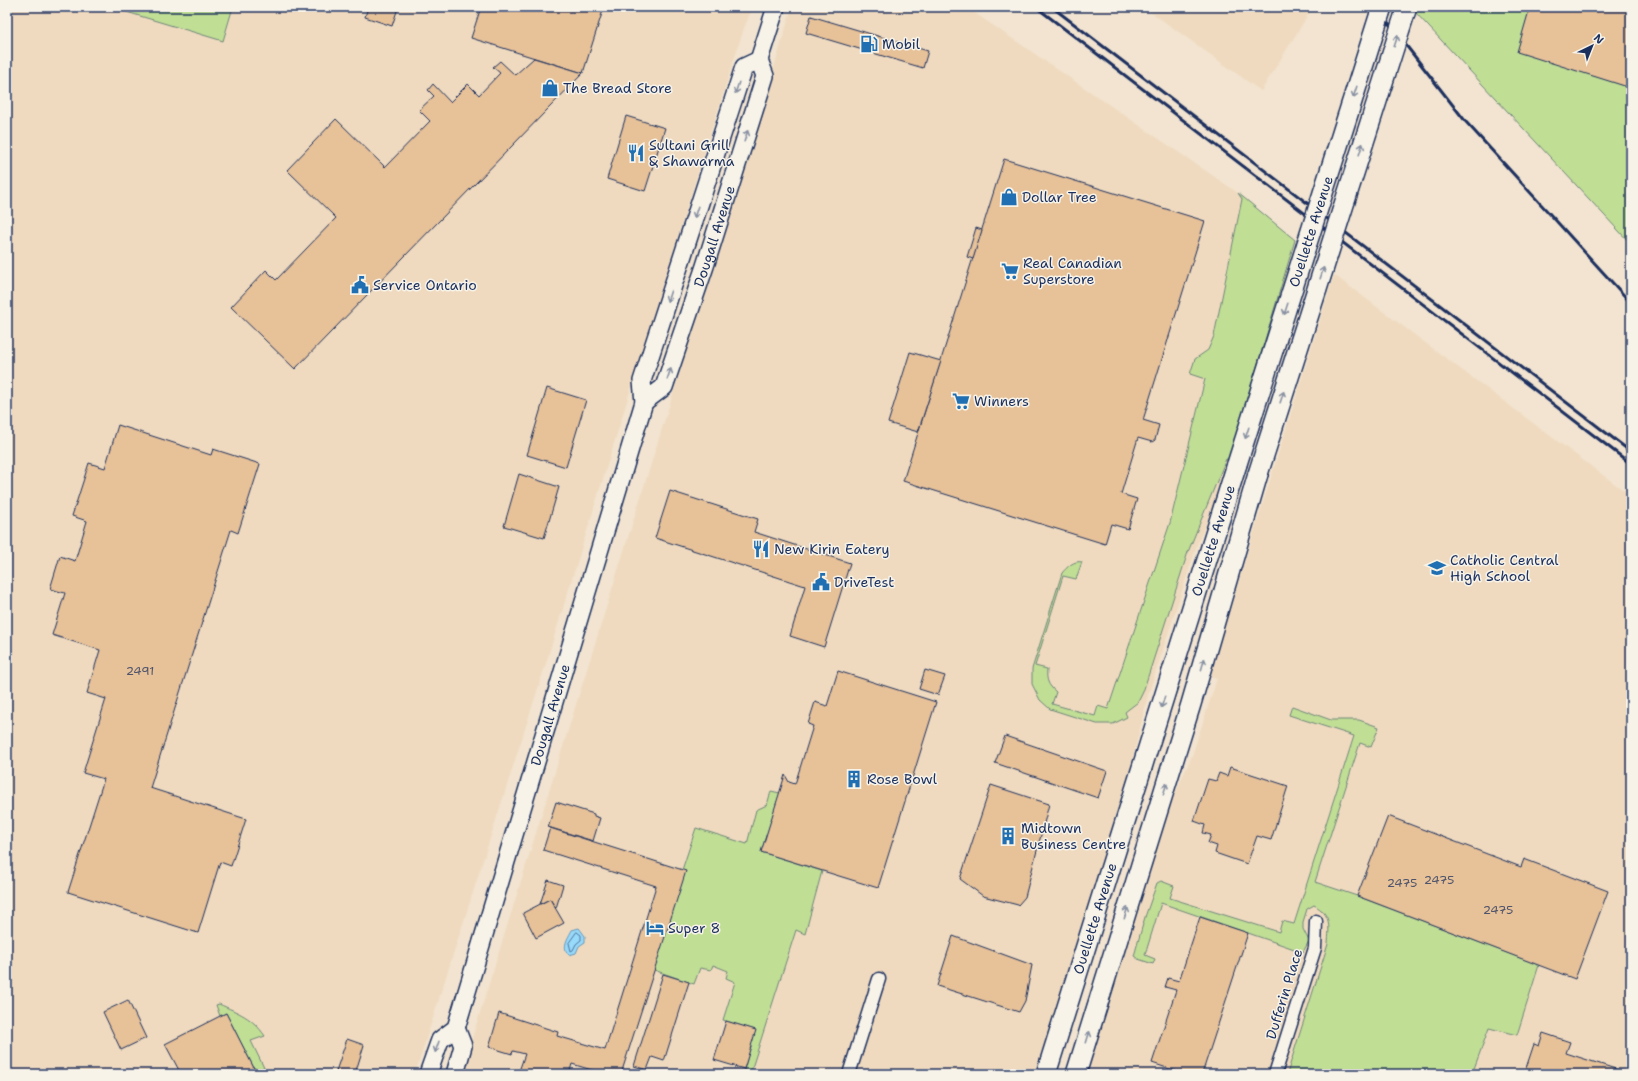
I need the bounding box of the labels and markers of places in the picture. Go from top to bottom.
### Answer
fuel station icon: Mobil [859,34,879,54]
place label: Mobil [882,35,921,53]
shop icon: The Bread Store [540,78,560,98]
place label: The Bread Store [563,79,672,97]
place label: Sultani Grill & Shawarma [649,136,735,170]
restaurant icon: Sultani Grill & Shawarma [626,143,646,163]
shop icon: Dollar Tree [999,187,1019,207]
place label: Dollar Tree [1022,188,1097,206]
place label: Real Canadian Superstore [1023,254,1122,288]
supermarket icon: Real Canadian Superstore [1000,261,1020,281]
public building icon: Service Ontario [350,275,370,295]
place label: Service Ontario [373,276,477,294]
supermarket icon: Winners [951,391,971,411]
place label: Winners [974,392,1029,410]
restaurant icon: New Kirin Eatery [751,539,771,559]
place label: New Kirin Eatery [774,540,890,558]
place label: Catholic Central High School [1450,551,1559,585]
school or university icon: Catholic Central High School [1427,558,1447,578]
public building icon: DriveTest [811,572,831,592]
place label: DriveTest [834,573,894,591]
building icon: Rose Bowl [844,769,864,789]
place label: Rose Bowl [867,770,938,788]
place label: Midtown Business Centre [1021,819,1126,853]
building icon: Midtown Business Centre [998,826,1018,846]
hotel icon: Super 8 [645,918,665,938]
place label: Super 8 [668,919,720,937]

